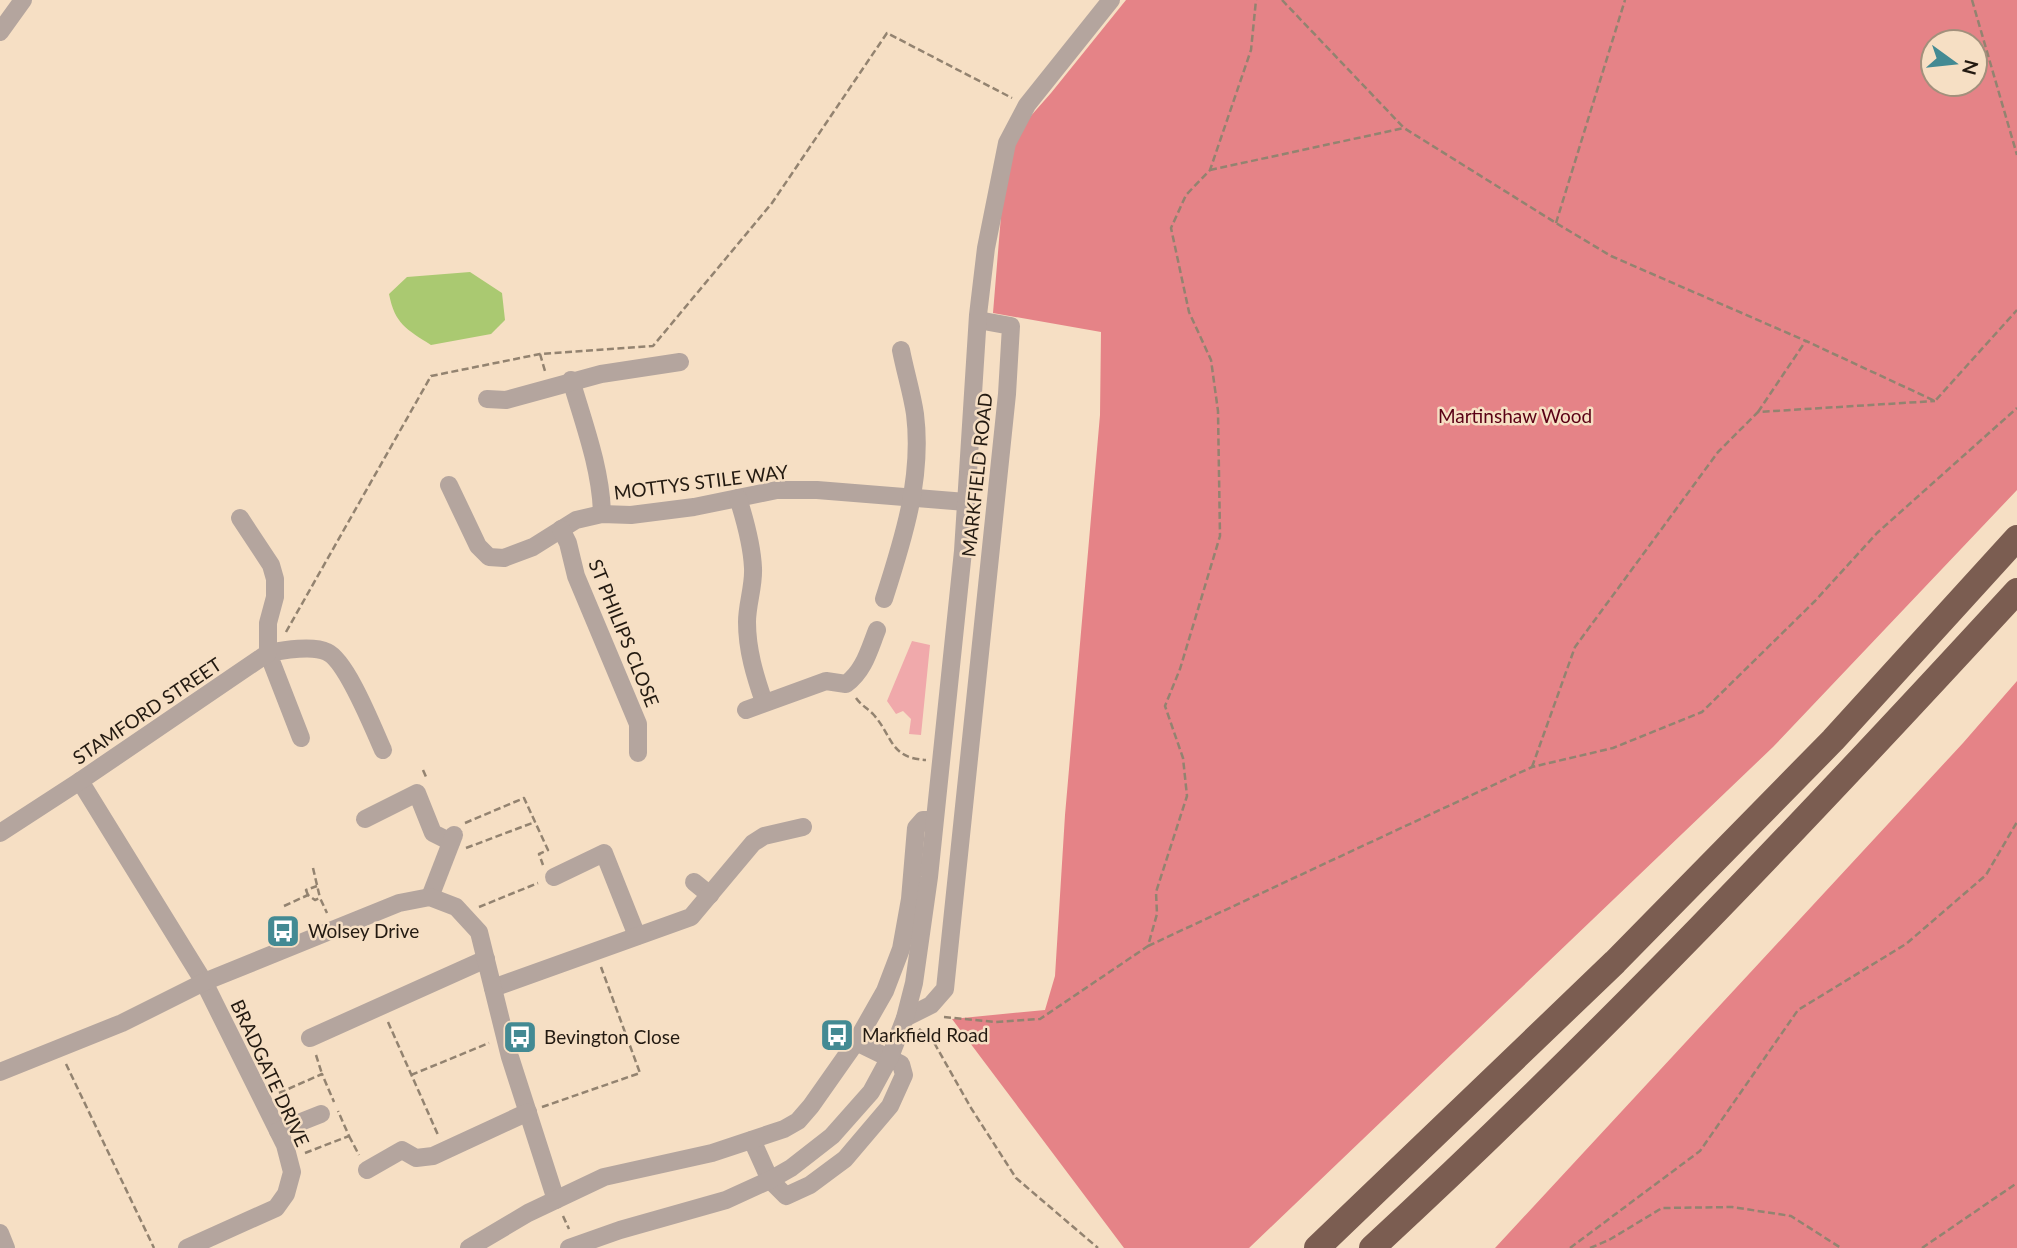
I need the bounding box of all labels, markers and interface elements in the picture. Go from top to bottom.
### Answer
north arrow [1919,28,1989,98]
text: N [1958,57,1984,78]
street label: MARKFIELD ROAD [956,392,997,558]
park label: Martinshaw Wood [1438,404,1592,427]
street label: MOTTYS STILE WAY [612,459,790,504]
street label: ST PHILIPS CLOSE [584,556,665,710]
street label: STAMFORD STREET [68,652,225,769]
bus stop icon: Wolsey Drive [264,912,302,950]
place label: Wolsey Drive [308,919,419,942]
street label: BRADGATE DRIVE [226,996,315,1150]
bus stop icon: Markfield Road [818,1016,856,1054]
bus stop icon: Bevington Close [501,1018,539,1056]
place label: Markfield Road [862,1023,988,1046]
place label: Bevington Close [544,1025,680,1048]

